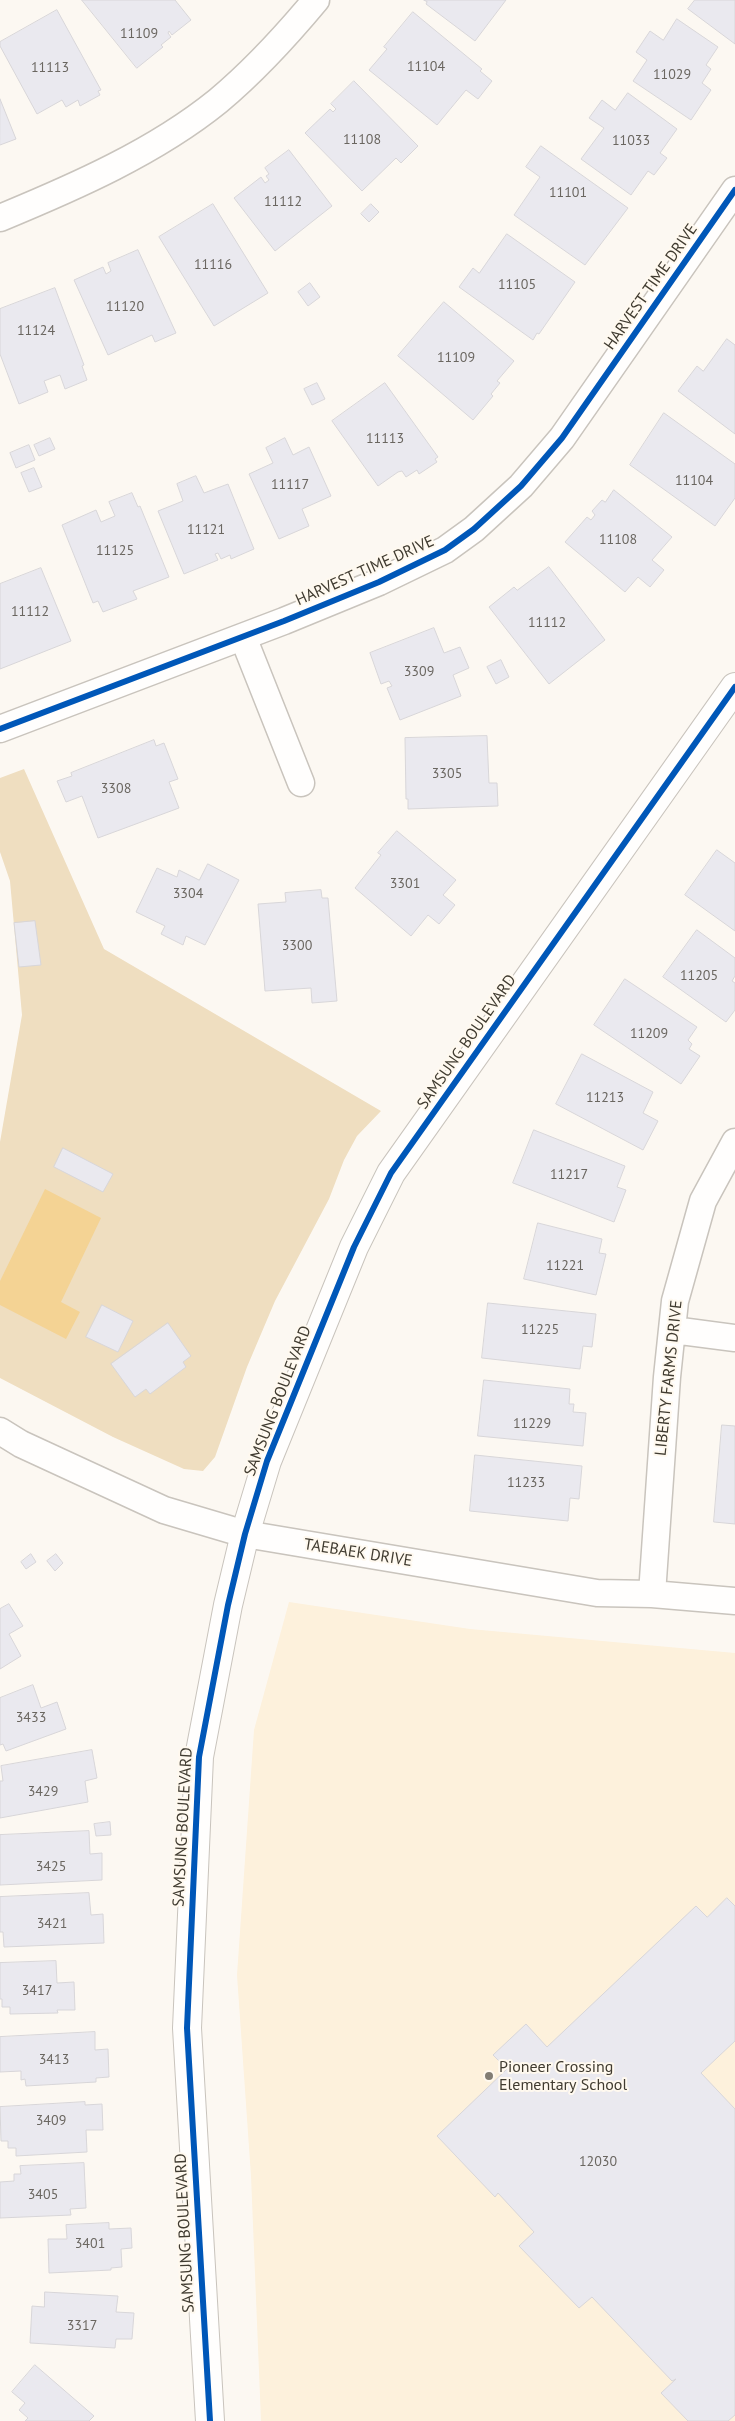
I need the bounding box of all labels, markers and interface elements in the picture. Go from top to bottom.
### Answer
house number: 11109 [120,26,158,42]
house number: 11104 [407,59,445,75]
house number: 11113 [31,60,69,76]
house number: 11029 [653,67,691,83]
house number: 11108 [343,132,381,148]
house number: 11033 [612,133,650,149]
house number: 11101 [549,185,587,201]
house number: 11112 [264,194,302,210]
street label: HARVEST TIME DRIVE [600,220,702,354]
house number: 11116 [194,257,232,273]
house number: 11105 [498,277,536,293]
house number: 11120 [106,299,144,315]
house number: 11124 [17,323,55,339]
house number: 11109 [437,350,475,366]
house number: 11113 [366,431,404,447]
house number: 11104 [675,473,713,489]
house number: 11117 [271,477,309,493]
house number: 11121 [187,522,225,538]
street label: HARVEST TIME DRIVE [293,532,437,610]
house number: 11108 [599,532,637,548]
house number: 11125 [96,543,134,559]
house number: 11112 [11,604,49,620]
house number: 11112 [528,615,566,631]
house number: 3309 [404,664,434,680]
house number: 3305 [432,766,462,782]
house number: 3308 [101,781,131,797]
house number: 3301 [390,876,420,892]
house number: 3304 [173,886,203,902]
house number: 3300 [282,938,312,954]
house number: 11205 [680,968,718,984]
street label: SAMSUNG BOULEVARD [413,971,521,1113]
house number: 11209 [630,1026,668,1042]
house number: 11213 [586,1090,624,1106]
house number: 11217 [550,1167,588,1183]
house number: 11221 [546,1258,584,1274]
street label: LIBERTY FARMS DRIVE [651,1299,687,1457]
house number: 11225 [521,1322,559,1338]
street label: SAMSUNG BOULEVARD [240,1323,316,1479]
house number: 11229 [513,1416,551,1432]
house number: 11233 [507,1475,545,1491]
street label: TAEBAEK DRIVE [302,1535,414,1571]
house number: 3433 [16,1710,46,1726]
street label: SAMSUNG BOULEVARD [169,1747,197,1907]
house number: 3429 [28,1784,58,1800]
house number: 3425 [36,1859,66,1875]
house number: 3421 [37,1916,67,1932]
house number: 3417 [22,1983,52,1999]
house number: 3413 [39,2052,69,2068]
place label: Pioneer Crossing Elementary School [499,2057,627,2095]
marker: Pioneer Crossing Elementary School [483,2070,495,2082]
house number: 3409 [36,2113,66,2129]
street label: SAMSUNG BOULEVARD [171,2153,199,2313]
house number: 12030 [579,2154,617,2170]
house number: 3405 [28,2187,58,2203]
house number: 3401 [75,2236,105,2252]
house number: 3317 [67,2318,97,2334]

